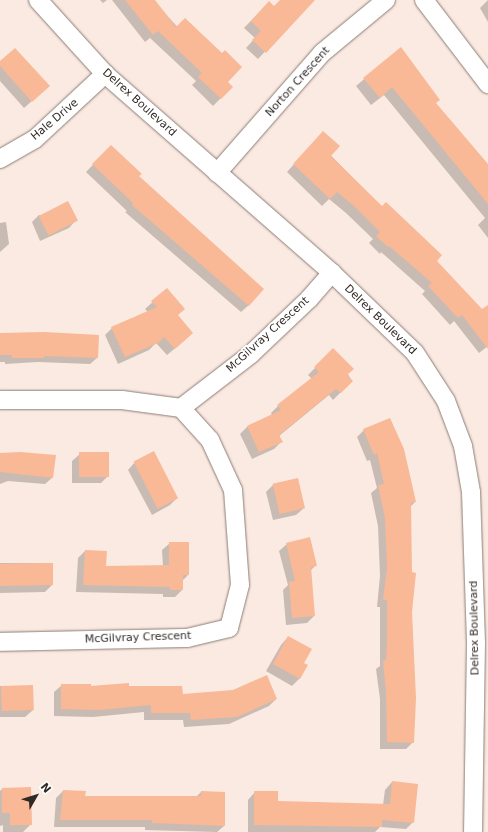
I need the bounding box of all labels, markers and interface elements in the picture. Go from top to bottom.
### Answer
street label: Norton Crescent [263,44,333,120]
street label: Delrex Boulevard [99,66,179,140]
street label: Hale Drive [29,96,81,144]
street label: Delrex Boulevard [341,282,419,358]
street label: McGilvray Crescent [224,294,312,376]
street label: Delrex Boulevard [468,580,482,676]
street label: McGilvray Crescent [85,630,191,646]
north arrow [16,776,56,816]
text: N [38,780,54,796]

